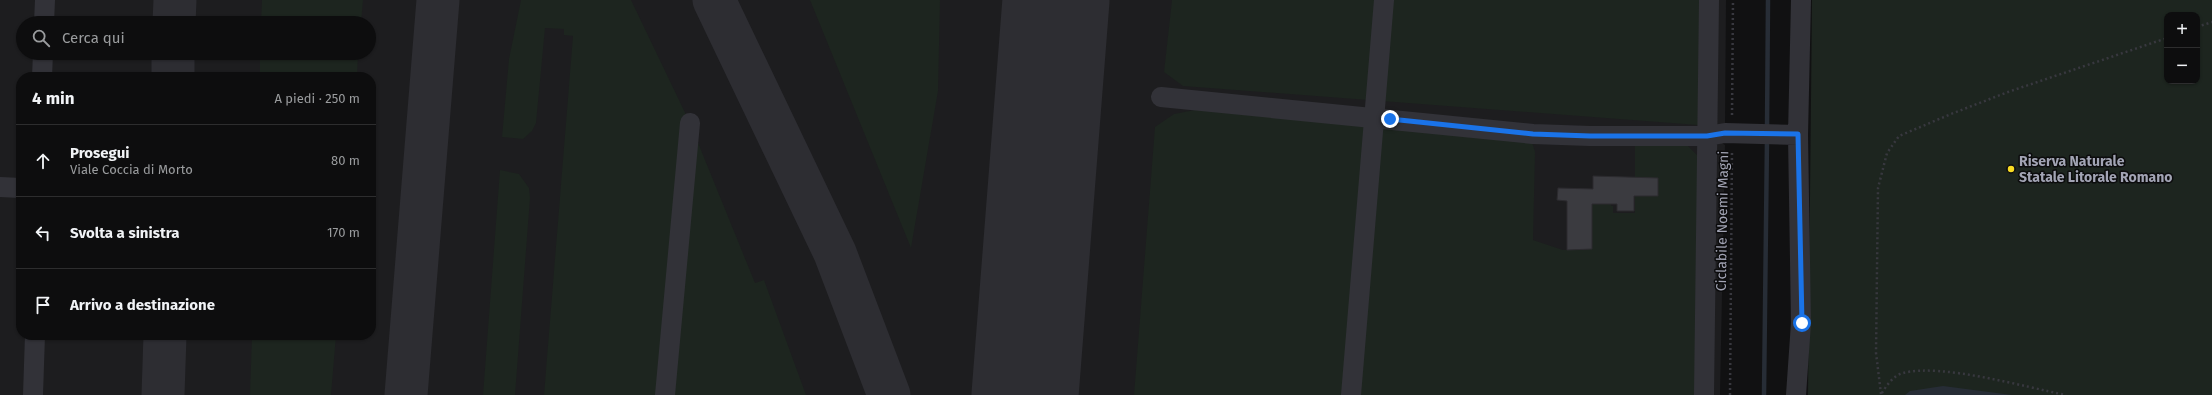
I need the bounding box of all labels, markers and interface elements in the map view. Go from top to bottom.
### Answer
map controls [2164,12,2200,84]
button: + [2164,12,2200,48]
search box [16,16,376,60]
icon: search [30,27,52,49]
text: Cerca qui [62,29,125,47]
button: − [2164,48,2200,84]
text: 4 min [32,88,75,109]
text: A piedi · 250 m [274,91,360,106]
route end [1381,110,1399,128]
text: Prosegui [70,144,129,162]
icon: ahead [32,150,54,172]
street label: Ciclabile Noemi Magni [1713,151,1732,291]
text: 80 m [331,153,360,168]
place label: Riserva Naturale Statale Litorale Romano [2019,153,2172,186]
text: Viale Coccia di Morto [70,162,193,177]
marker: Riserva Naturale Statale Litorale Romano [2006,164,2016,174]
icon: left [32,222,54,244]
text: Svolta a sinistra [70,224,180,242]
text: 170 m [327,225,360,240]
icon: arrive [32,294,54,316]
text: Arrivo a destinazione [70,296,215,314]
route start [1793,314,1811,332]

